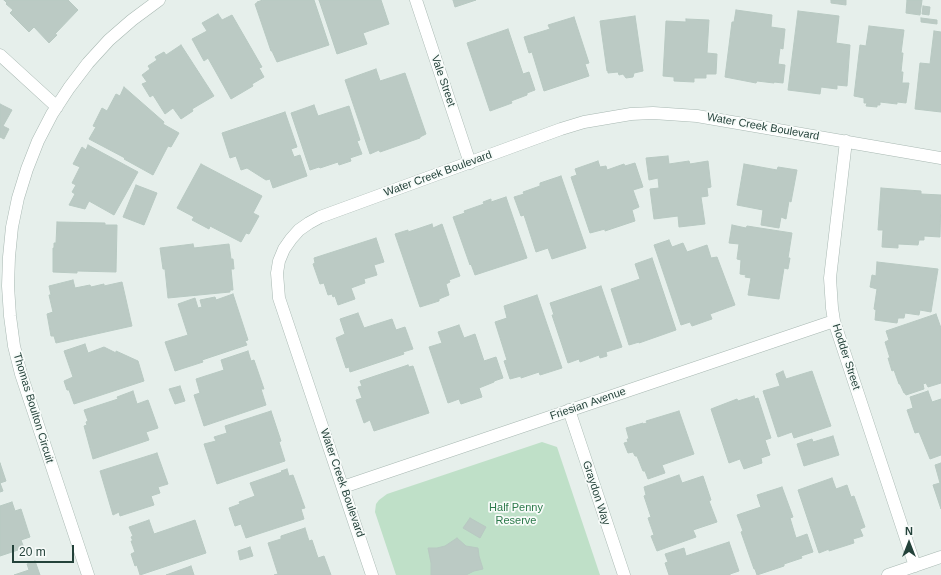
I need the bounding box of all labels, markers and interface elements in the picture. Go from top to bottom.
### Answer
street label: Vale Street [428,54,458,108]
street label: Water Creek Boulevard [706,111,820,143]
street label: Water Creek Boulevard [382,148,494,200]
street label: Hodder Street [829,322,863,392]
street label: Thomas Boulton Circuit [10,351,56,465]
street label: Friesian Avenue [548,385,628,423]
street label: Water Creek Boulevard [317,427,367,539]
street label: Graydon Way [579,459,613,527]
park label: Half Penny Reserve [489,501,543,527]
north arrow [889,523,929,563]
text: N [905,525,913,537]
scale bar [14,537,76,563]
text: 20 m [19,545,46,559]

